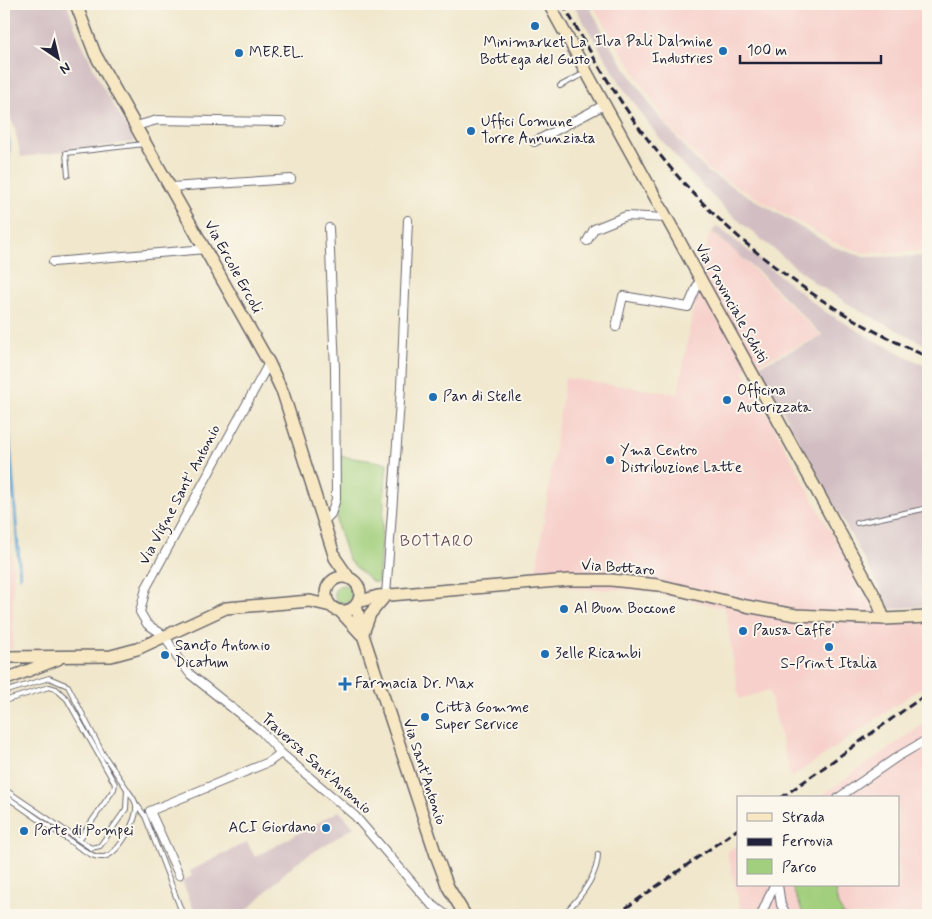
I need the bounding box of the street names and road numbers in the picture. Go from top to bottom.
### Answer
street label: Via Ercole Ercoli [199,217,267,318]
street label: Via Provinciale Schiti [690,240,772,366]
street label: Via Vigne Sant' Antonio [135,421,226,569]
street label: Via Bottaro [581,555,655,581]
street label: Traversa Sant'Antonio [256,709,376,819]
street label: Via Sant'Antonio [397,716,451,828]

